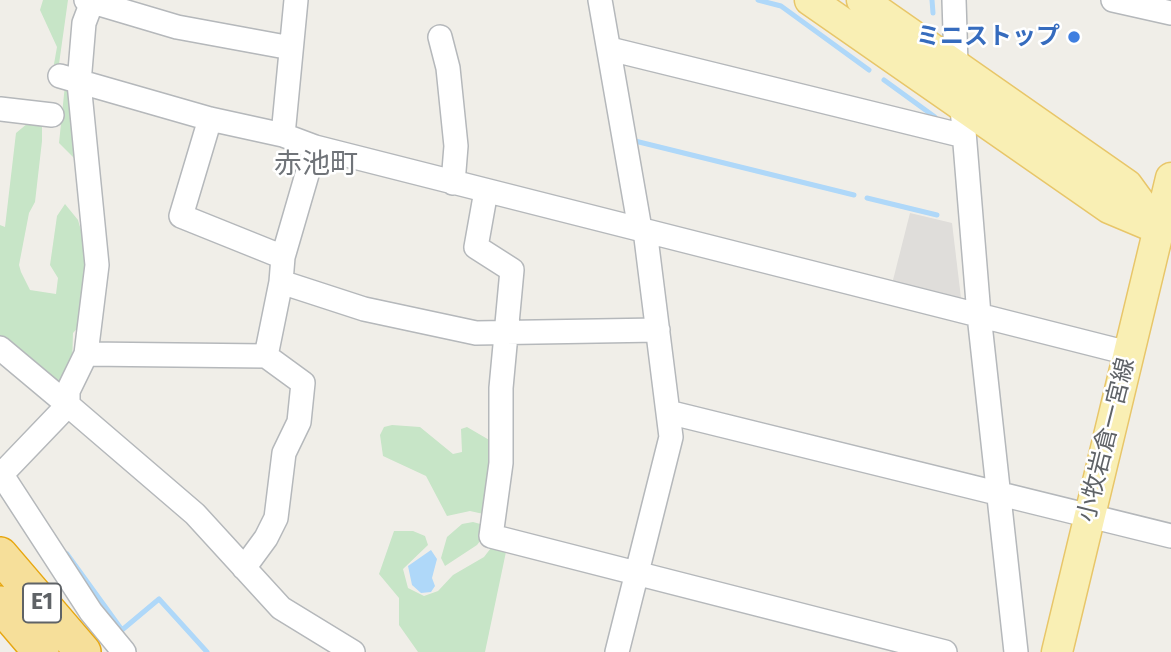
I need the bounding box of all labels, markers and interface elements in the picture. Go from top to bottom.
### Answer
place label: ミニストップ [916,23,1060,51]
marker: ミニストップ [1066,29,1082,45]
district label: 赤池町 [274,148,358,182]
street label: 小牧岩倉一宮線 [1073,355,1141,525]
road number: E1 [23,583,61,622]

